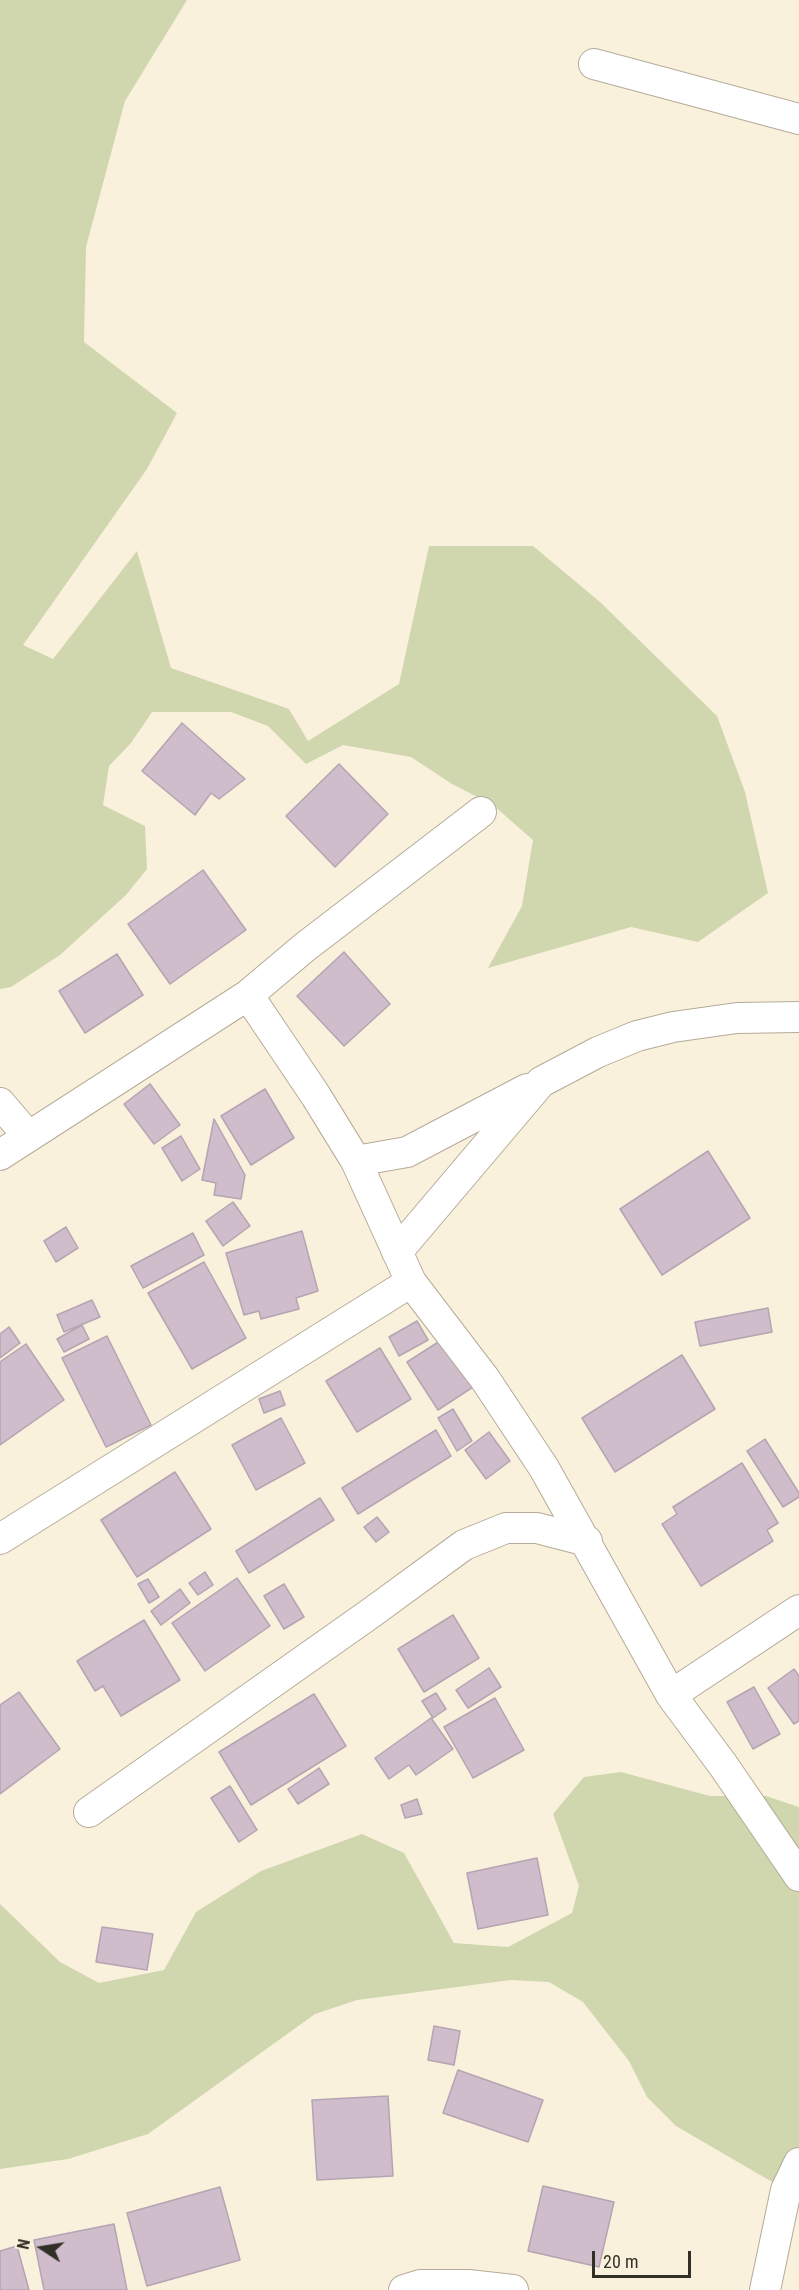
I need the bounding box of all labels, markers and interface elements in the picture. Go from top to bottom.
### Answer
north arrow [12,2218,72,2278]
text: N [14,2237,34,2251]
scale bar [595,2239,694,2277]
text: 20 m [603,2251,638,2272]

